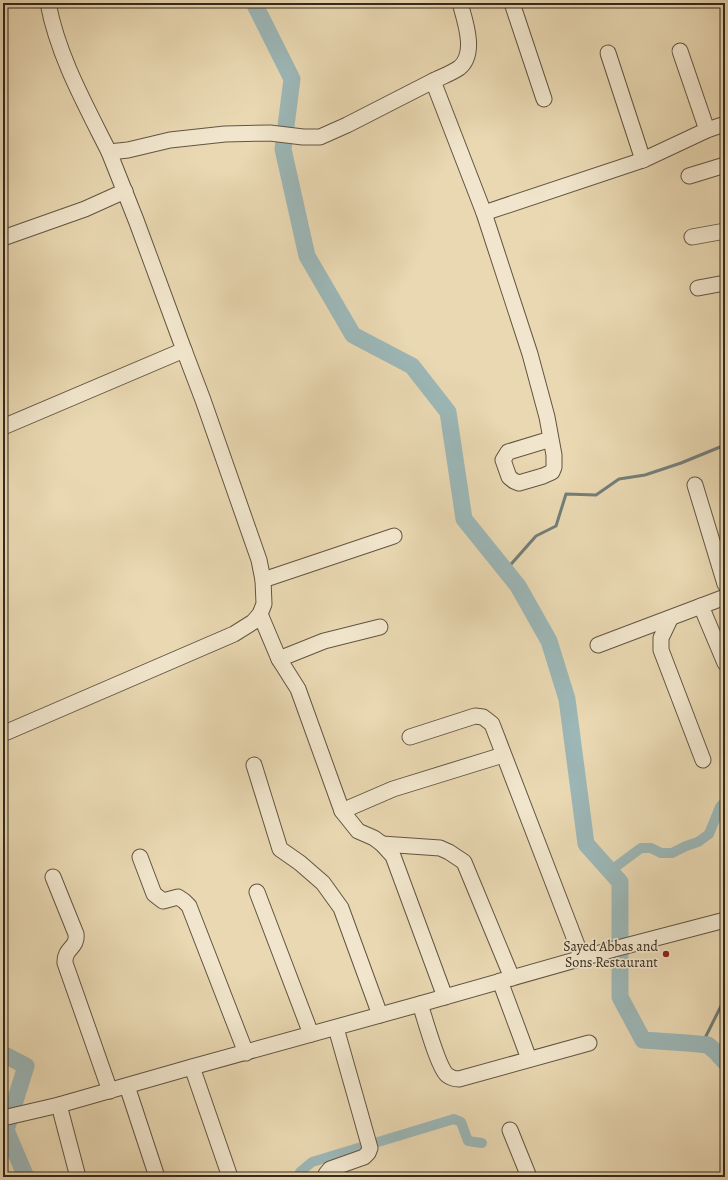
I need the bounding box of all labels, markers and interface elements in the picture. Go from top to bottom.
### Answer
place label: Sayed Abbas and Sons Restaurant [563,937,658,972]
marker: Sayed Abbas and Sons Restaurant [661,949,671,959]

